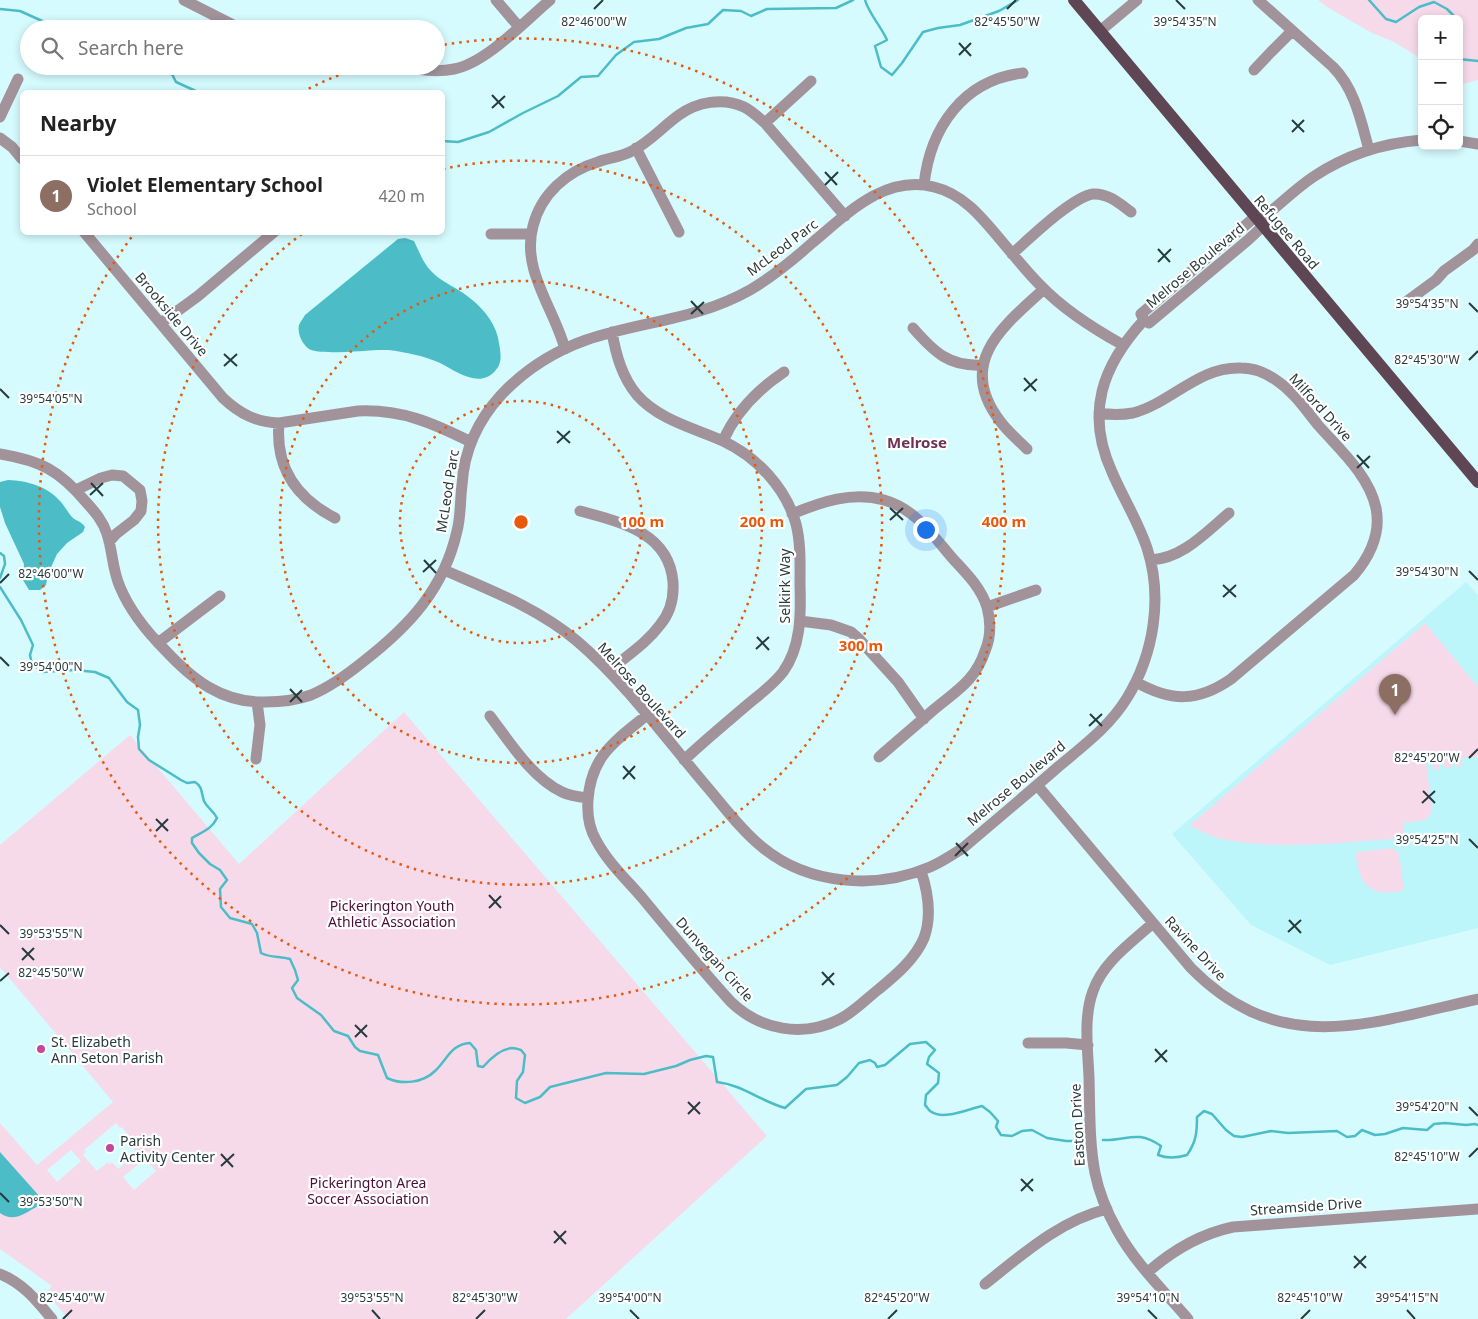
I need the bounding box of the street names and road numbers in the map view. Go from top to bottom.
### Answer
street label: Refugee Road [1250,191,1324,273]
street label: McLeod Parc [743,214,821,280]
street label: Melrose Boulevard [1142,218,1248,312]
street label: Brookside Drive [131,268,213,360]
street label: Milford Drive [1285,369,1357,445]
street label: McLeod Parc [431,448,463,534]
street label: Selkirk Way [775,548,794,623]
street label: Melrose Boulevard [594,638,690,742]
street label: Melrose Boulevard [963,736,1069,830]
street label: Ravine Drive [1161,911,1231,985]
street label: Dunvegan Circle [672,913,758,1005]
street label: Easton Drive [1065,1083,1089,1167]
street label: Streamside Drive [1249,1193,1363,1219]

